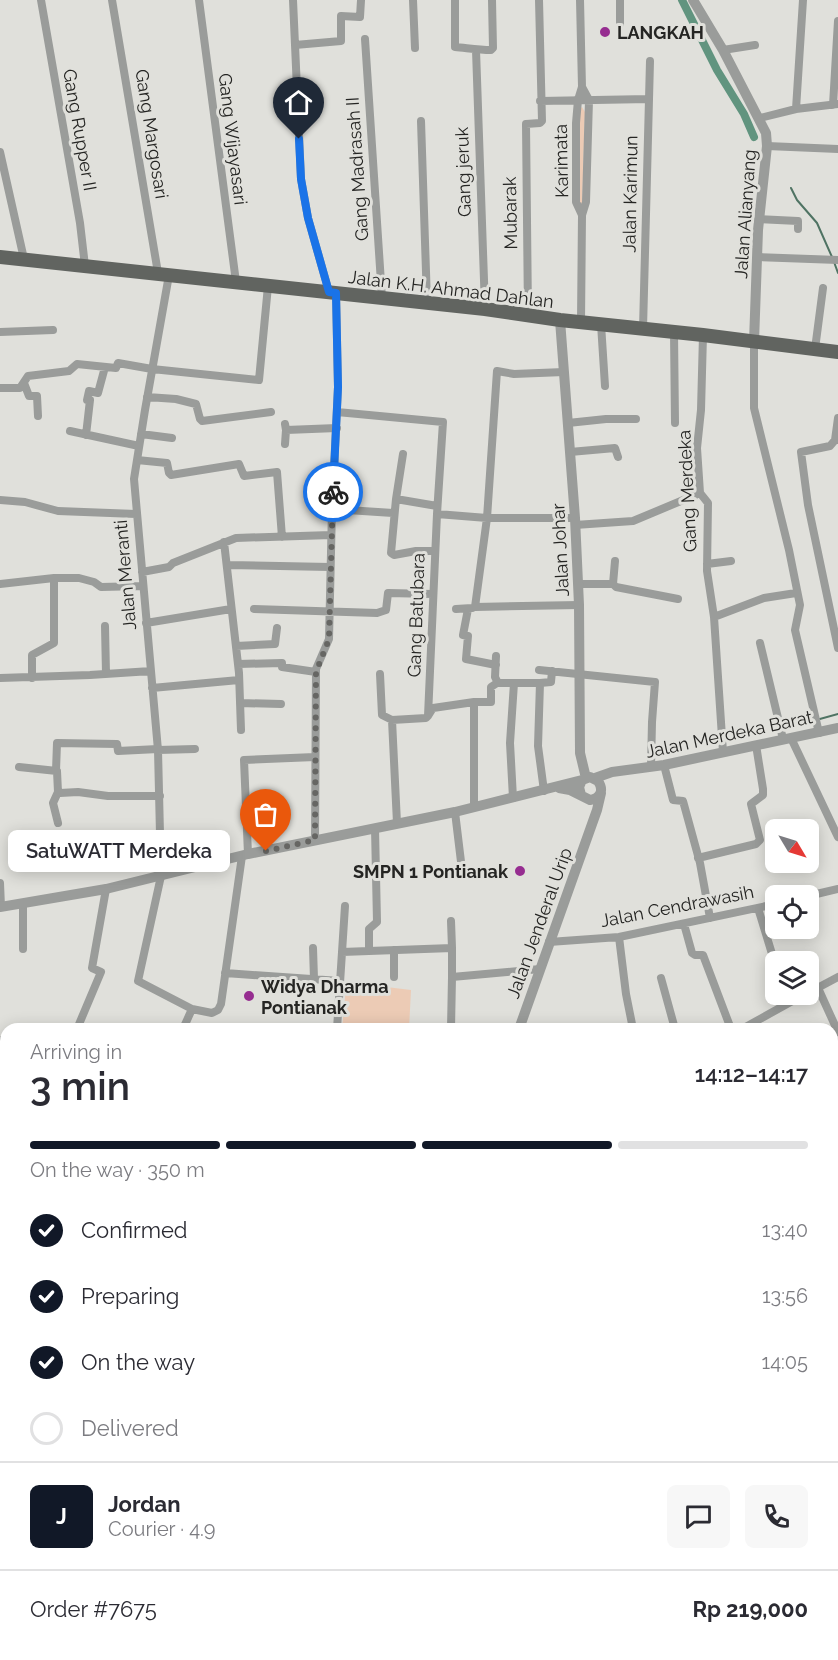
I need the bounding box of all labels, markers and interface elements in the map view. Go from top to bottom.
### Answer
place label: LANGKAH [617,22,704,43]
marker: LANGKAH [598,25,612,39]
street label: Gang Rupper II [59,67,101,193]
street label: Gang Margosari [131,68,173,200]
street label: Gang Wijayasari [214,72,252,206]
pin [273,77,324,139]
icon: home [282,86,315,119]
street label: Gang Madrasah II [341,96,373,242]
street label: Karimata [550,124,572,198]
street label: Gang jeruk [451,126,475,217]
street label: Jalan Karimun [618,135,642,253]
street label: Jalan Alianyang [730,149,760,279]
street label: Mubarak [499,176,521,250]
street label: Jalan K.H. Ahmad Dahlan [347,266,555,312]
street label: Gang Merdeka [673,429,701,553]
courier [303,462,363,522]
icon: bike [317,476,350,509]
street label: Jalan Johar [547,502,573,597]
street label: Jalan Meranti [110,519,140,631]
street label: Gang Batubara [403,552,429,678]
street label: Jalan Merdeka Barat [644,706,814,762]
pin [240,789,291,851]
icon: bag [249,798,282,831]
north arrow [765,819,819,873]
map controls [765,819,819,1005]
callout: SatuWATT Merdeka [8,830,230,872]
text: SatuWATT Merdeka [26,839,212,863]
street label: Jalan Jenderal Urip [502,845,576,1001]
place label: SMPN 1 Pontianak [353,861,509,882]
marker: SMPN 1 Pontianak [513,864,527,878]
street label: Jalan Cendrawasih [599,881,755,931]
button: locate [765,885,819,939]
button: layers [765,951,819,1005]
place label: Widya Dharma Pontianak [261,976,389,1018]
marker: Widya Dharma Pontianak [242,989,256,1003]
text: Arriving in [30,1040,122,1064]
text: 14:12–14:17 [695,1061,808,1087]
text: 3 min [30,1063,130,1109]
text: On the way · 350 m [30,1158,205,1182]
icon: check [30,1214,63,1247]
text: Confirmed [81,1217,188,1243]
text: 13:40 [762,1218,808,1242]
icon: check [30,1280,63,1313]
text: Preparing [81,1283,179,1309]
text: 13:56 [762,1284,808,1308]
icon: check [30,1346,63,1379]
text: On the way [81,1349,195,1375]
text: 14:05 [762,1350,808,1374]
text: Delivered [81,1415,179,1441]
button: chat [667,1485,730,1548]
button: phone [745,1485,808,1548]
text: Jordan [108,1491,180,1517]
text: J [56,1503,67,1529]
text: Courier · 4.9 [108,1517,216,1541]
text: Order #7675 [30,1596,157,1622]
text: Rp 219,000 [692,1596,808,1622]

